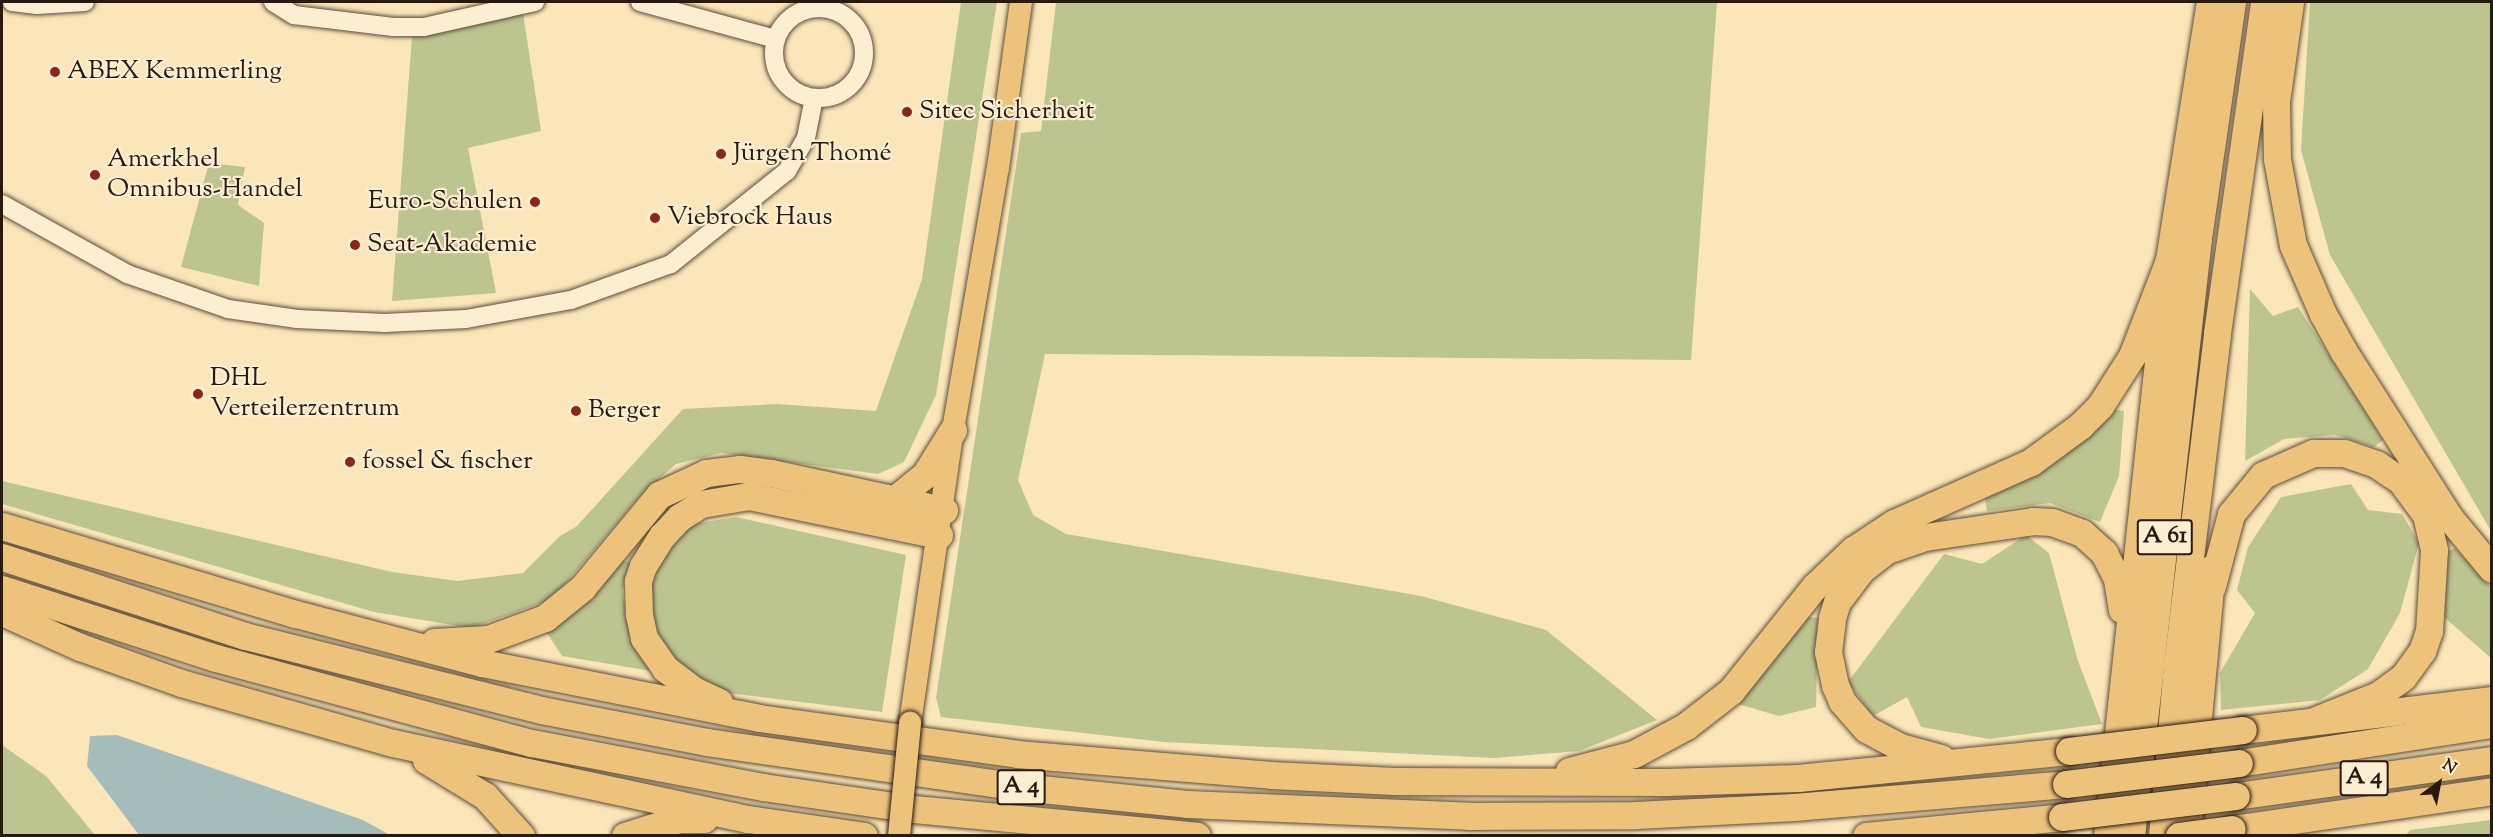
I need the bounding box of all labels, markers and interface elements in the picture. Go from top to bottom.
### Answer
place label: ABEX Kemmerling [67,56,282,88]
marker: ABEX Kemmerling [48,65,62,79]
place label: Sitec Sicherheit [919,96,1094,128]
marker: Sitec Sicherheit [900,105,914,119]
place label: Jürgen Thomé [733,138,892,170]
place label: Amerkhel Omnibus-Handel [107,144,303,206]
marker: Jürgen Thomé [714,147,728,161]
marker: Amerkhel Omnibus-Handel [88,168,102,182]
place label: Euro-Schulen [368,186,523,218]
marker: Euro-Schulen [528,195,542,209]
place label: Viebrock Haus [667,202,832,234]
marker: Viebrock Haus [648,211,662,225]
place label: Seat-Akademie [367,229,537,261]
marker: Seat-Akademie [348,238,362,252]
place label: DHL Verteilerzentrum [210,363,400,424]
marker: DHL Verteilerzentrum [191,387,205,401]
place label: Berger [588,395,661,427]
marker: Berger [569,404,583,418]
place label: fossel & fischer [362,446,533,478]
marker: fossel & fischer [343,455,357,469]
road number: A 61 [2136,516,2194,558]
north arrow [2409,753,2469,813]
text: N [2437,754,2460,780]
road number: A 4 [2338,757,2390,799]
road number: A 4 [996,766,1046,808]

